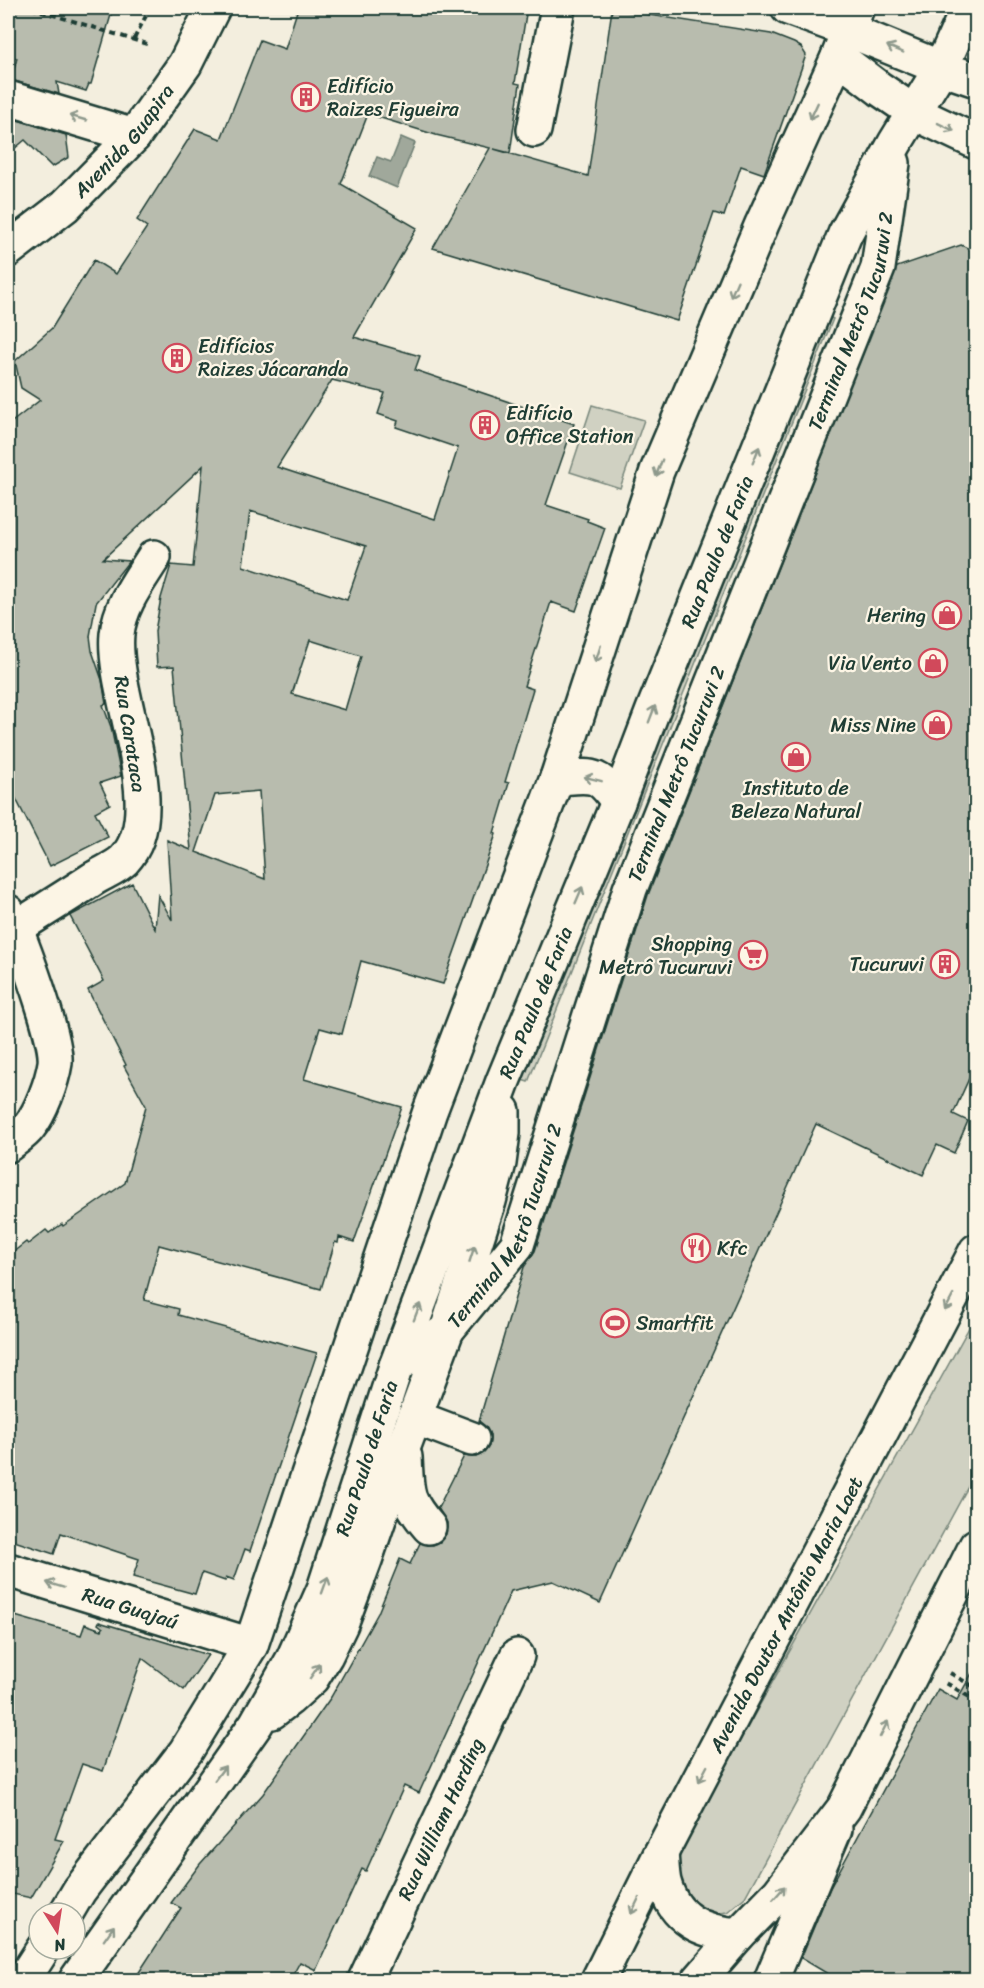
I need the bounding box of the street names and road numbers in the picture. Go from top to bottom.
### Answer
street label: Avenida Guapira [64,76,183,207]
street label: Terminal Metrô Tucuruvi 2 [797,209,903,436]
street label: Rua Paulo de Faria [670,470,763,633]
street label: Terminal Metrô Tucuruvi 2 [617,660,735,887]
street label: Rua Carataca [104,673,156,795]
street label: Rua Paulo de Faria [488,921,582,1084]
street label: Terminal Metrô Tucuruvi 2 [438,1119,572,1336]
street label: Rua Paulo de Faria [325,1376,408,1540]
street label: Avenida Doutor Antônio Maria Laet [698,1470,873,1760]
street label: Rua Guajaú [78,1576,183,1639]
street label: Rua William Harding [387,1732,494,1906]

